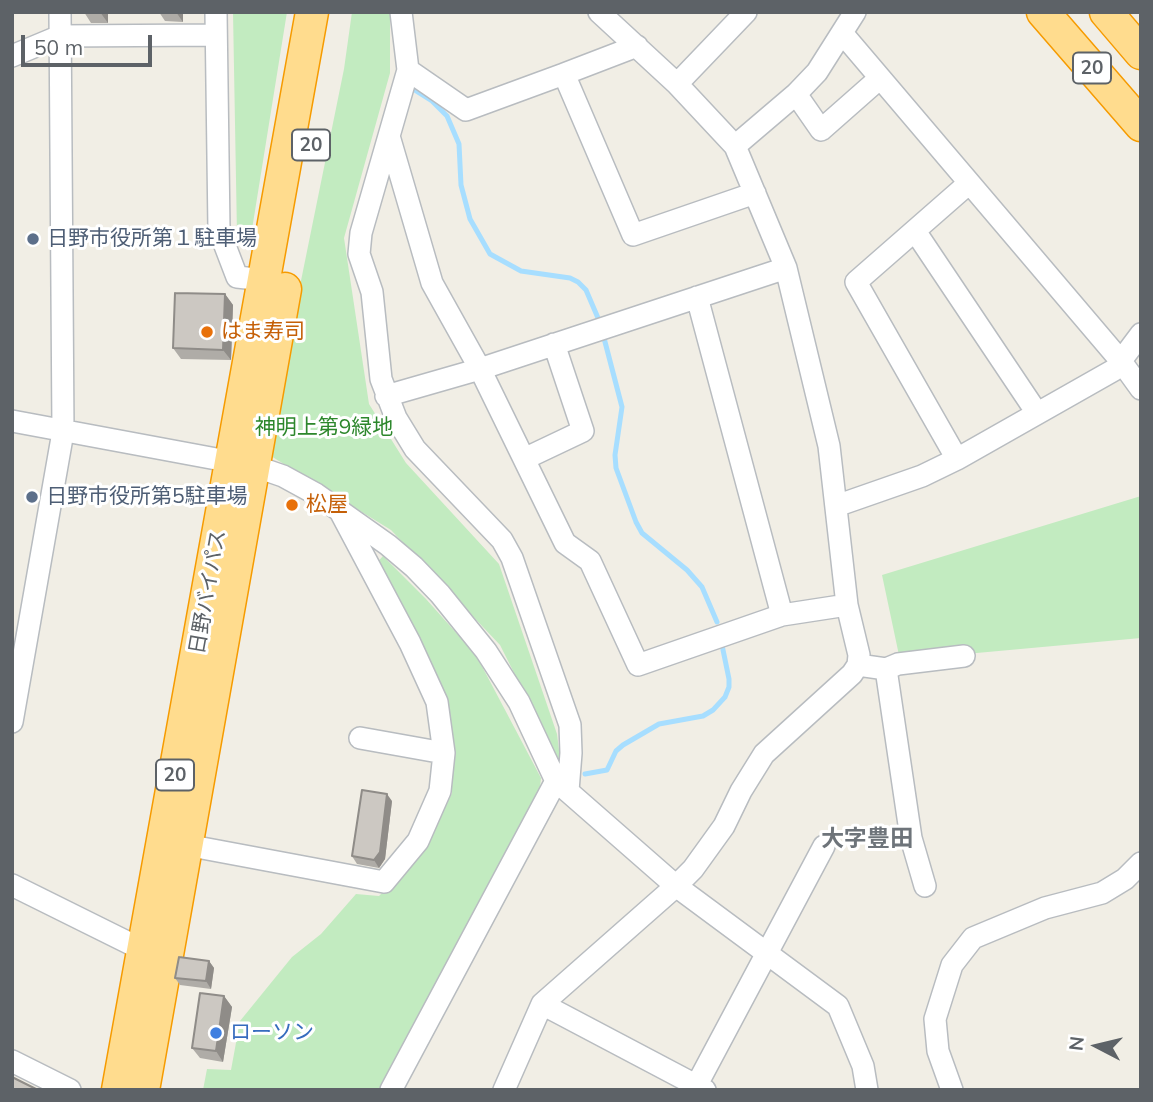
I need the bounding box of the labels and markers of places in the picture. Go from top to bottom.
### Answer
place label: 日野市役所第１駐車場 [47,226,257,252]
marker: 日野市役所第１駐車場 [25,231,41,247]
place label: はま寿司 [221,319,305,345]
marker: はま寿司 [199,324,215,340]
place label: 日野市役所第5駐車場 [46,484,248,510]
marker: 日野市役所第5駐車場 [24,489,40,505]
place label: 松屋 [306,492,348,518]
marker: 松屋 [284,497,300,513]
place label: ローソン [230,1020,314,1046]
marker: ローソン [208,1025,224,1041]

